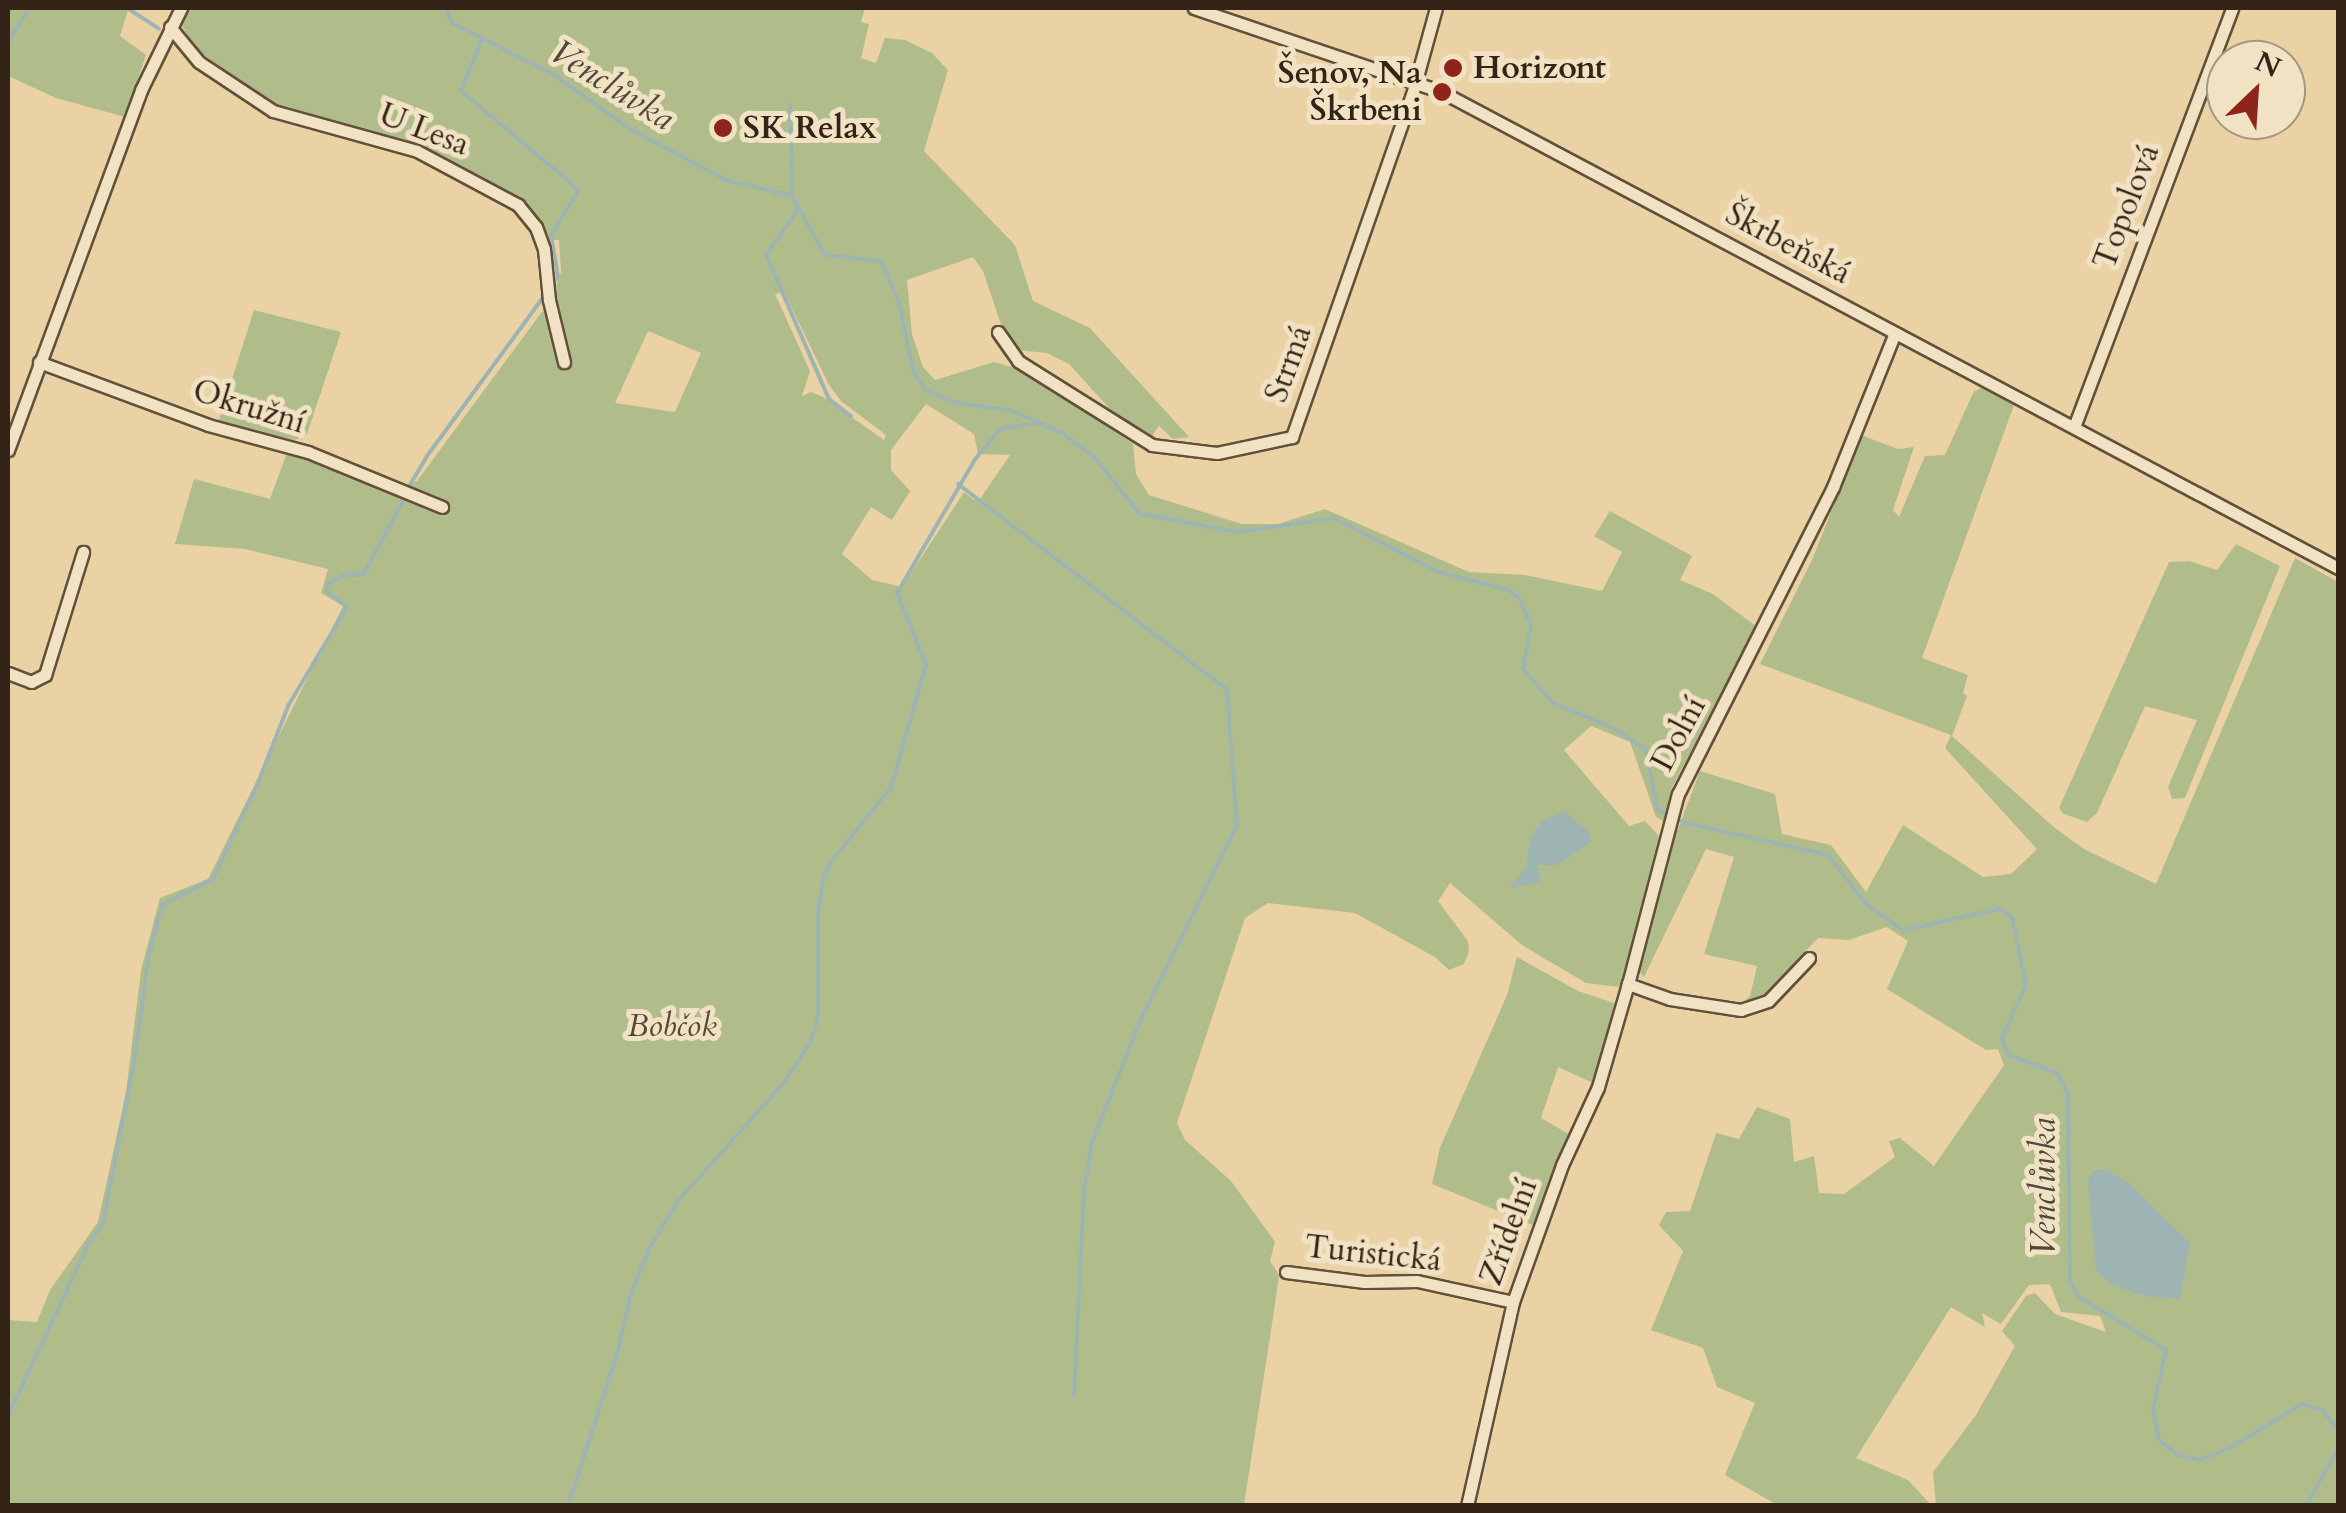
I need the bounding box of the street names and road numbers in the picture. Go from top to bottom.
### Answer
street label: U Lesa [374,95,474,165]
street label: Topolová [2086,139,2168,275]
street label: Škrbeňská [1719,195,1857,293]
street label: Strmá [1257,320,1321,408]
street label: Okružní [188,372,310,442]
street label: Dolní [1644,690,1714,778]
street label: Zřídelní [1472,1174,1546,1290]
street label: Turistická [1303,1228,1443,1280]

